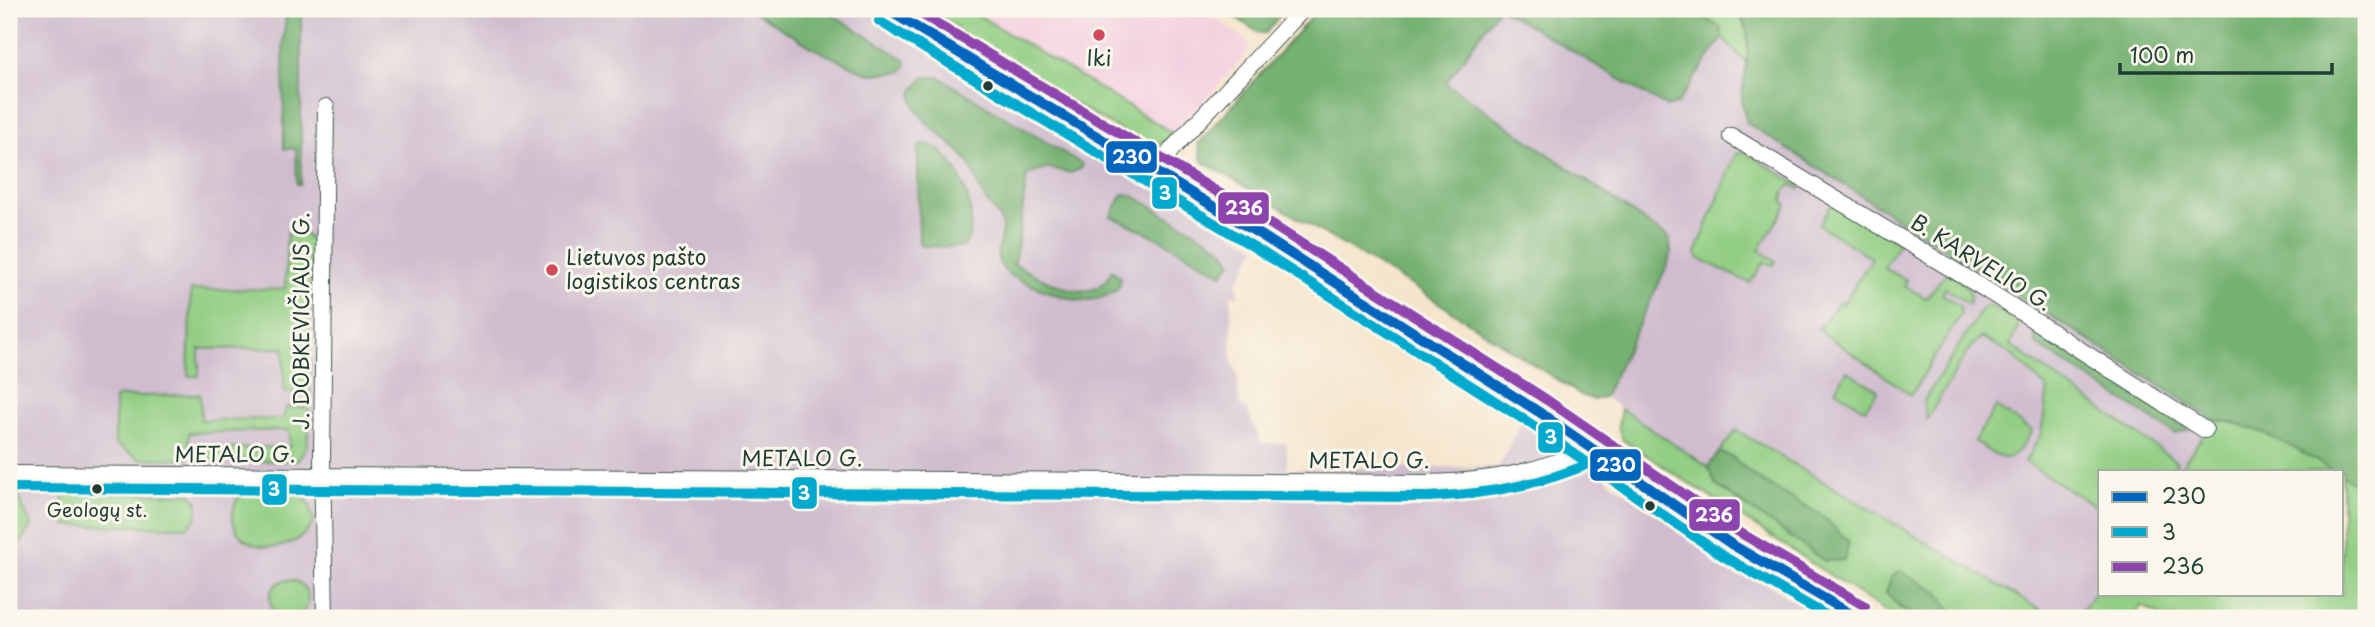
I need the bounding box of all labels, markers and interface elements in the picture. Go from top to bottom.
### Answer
marker: Iki [1091,27,1107,43]
scale bar [2120,32,2331,76]
text: 100 m [2130,38,2194,70]
place label: Iki [1086,41,1112,73]
unlabelled marker [981,79,995,93]
line badge: 230 [1105,140,1158,174]
text: 230 [1112,142,1152,170]
line badge: 3 [1151,176,1178,210]
text: 3 [1159,178,1171,206]
line badge: 236 [1217,191,1270,225]
text: 236 [1225,193,1263,221]
street label: B. KARVELIO G. [1905,205,2059,318]
street label: J. DOBKEVIČIAUS G. [284,212,316,430]
place label: Lietuvos pašto logistikos centras [566,240,740,296]
marker: Lietuvos pašto logistikos centras [544,262,560,278]
line badge: 3 [1537,421,1564,454]
text: 3 [1545,422,1557,450]
street label: METALO G. [175,437,295,469]
street label: METALO G. [742,441,862,473]
street label: METALO G. [1309,443,1429,475]
line badge: 230 [1589,448,1642,482]
text: 230 [1596,450,1636,478]
legend [2098,470,2344,596]
line badge: 3 [261,473,288,506]
text: 3 [268,474,280,502]
line badge: 3 [791,476,818,510]
text: 3 [798,478,810,506]
text: 230 [2162,479,2206,511]
marker: Geologų st. [90,482,104,496]
place label: Geologų st. [46,495,148,523]
line badge: 236 [1688,498,1741,532]
unlabelled marker [1643,499,1657,513]
text: 236 [1695,500,1733,528]
text: 3 [2162,515,2176,547]
text: 236 [2162,549,2204,581]

